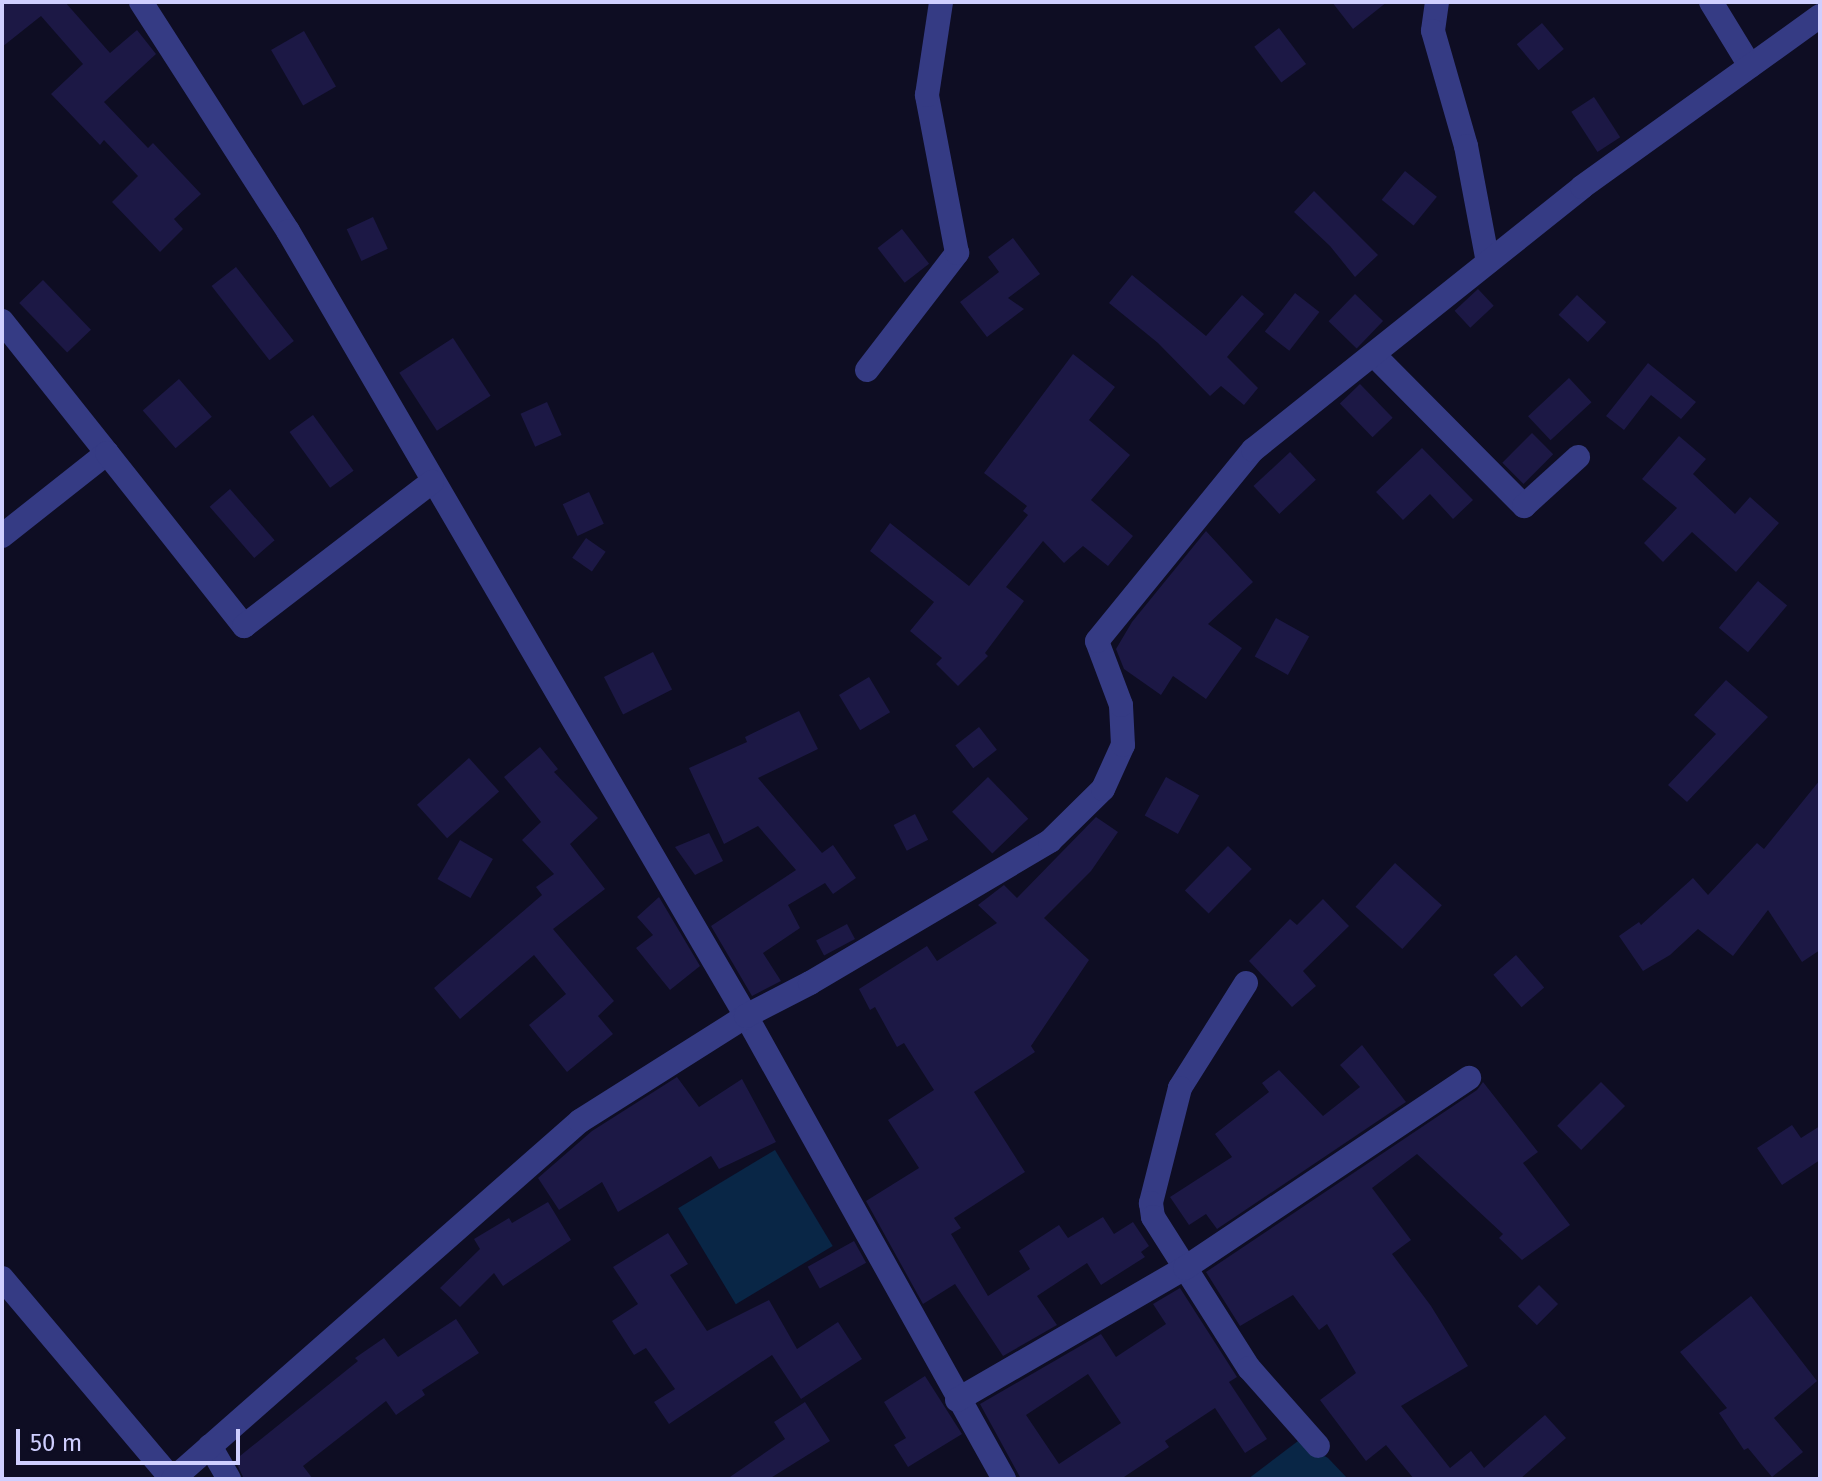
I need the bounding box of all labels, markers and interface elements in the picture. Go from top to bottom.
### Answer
scale bar [20,1413,244,1463]
text: 50 m [30,1429,82,1457]

